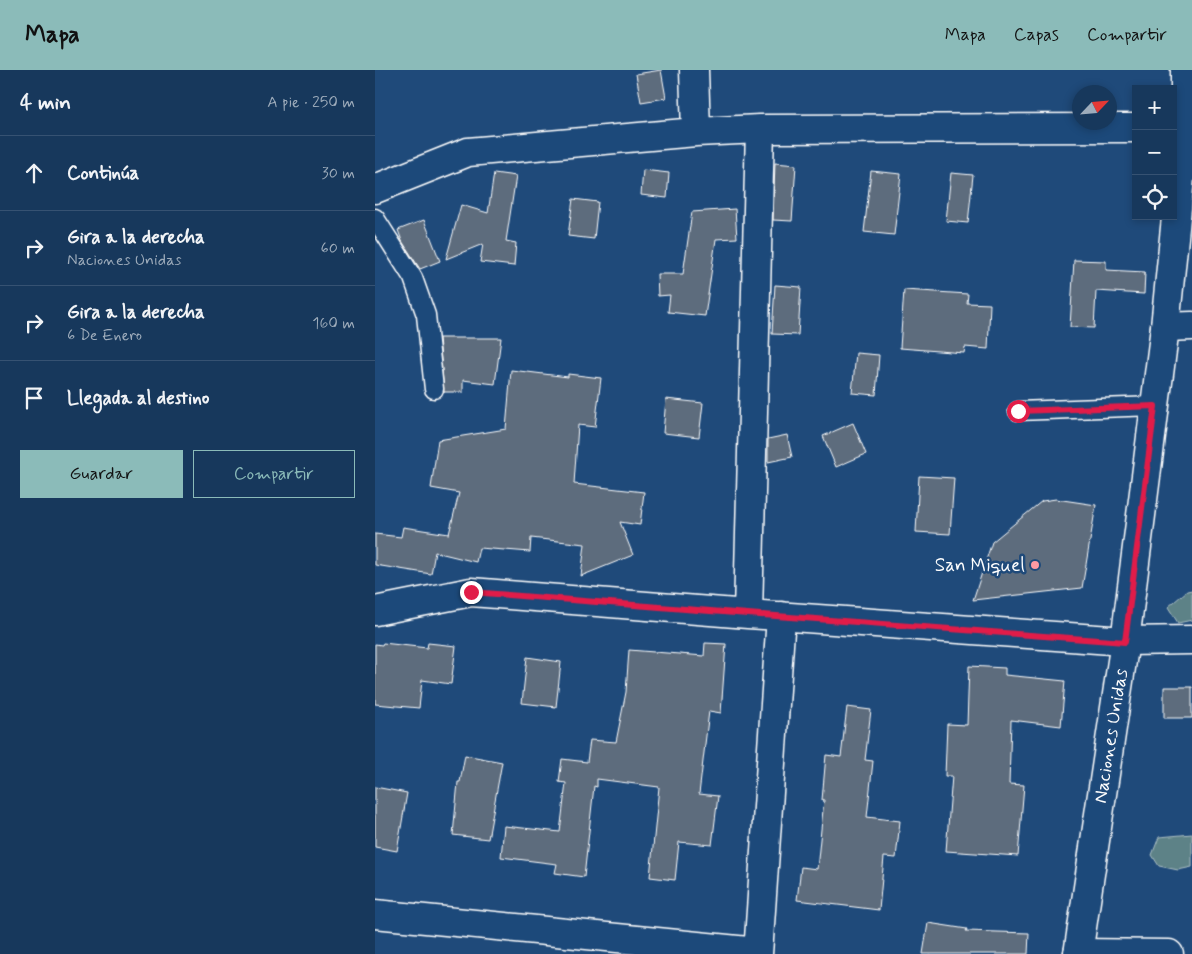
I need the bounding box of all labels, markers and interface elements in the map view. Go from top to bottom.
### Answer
text: Mapa [25,20,80,51]
text: Mapa [945,23,986,47]
text: Capas [1014,23,1059,47]
text: Compartir [1087,23,1167,47]
north arrow [1072,85,1117,130]
map controls [1132,85,1177,220]
button: + [1132,85,1177,130]
text: 4 min [20,89,71,117]
text: A pie · 250 m [267,92,355,113]
button: − [1132,130,1177,175]
icon: ahead [20,159,48,187]
text: Continúa [67,161,139,186]
text: 30 m [322,163,355,184]
button: locate [1132,175,1177,220]
text: Gira a la derecha [67,225,205,250]
icon: right [20,234,48,262]
text: 60 m [321,238,355,259]
text: Naciones Unidas [67,250,182,271]
text: Gira a la derecha [67,300,205,325]
icon: right [20,309,48,337]
text: 160 m [312,313,355,334]
text: 6 De Enero [67,325,142,346]
icon: arrive [20,384,48,412]
text: Llegada al destino [67,386,209,411]
route start [1007,400,1030,423]
button: Guardar [20,450,183,498]
button: Compartir [193,450,355,498]
place label: San Miquel [935,553,1025,578]
marker: San Miquel [1029,559,1041,571]
route end [460,581,483,604]
street label: Naciones Unidas [1088,666,1134,805]

